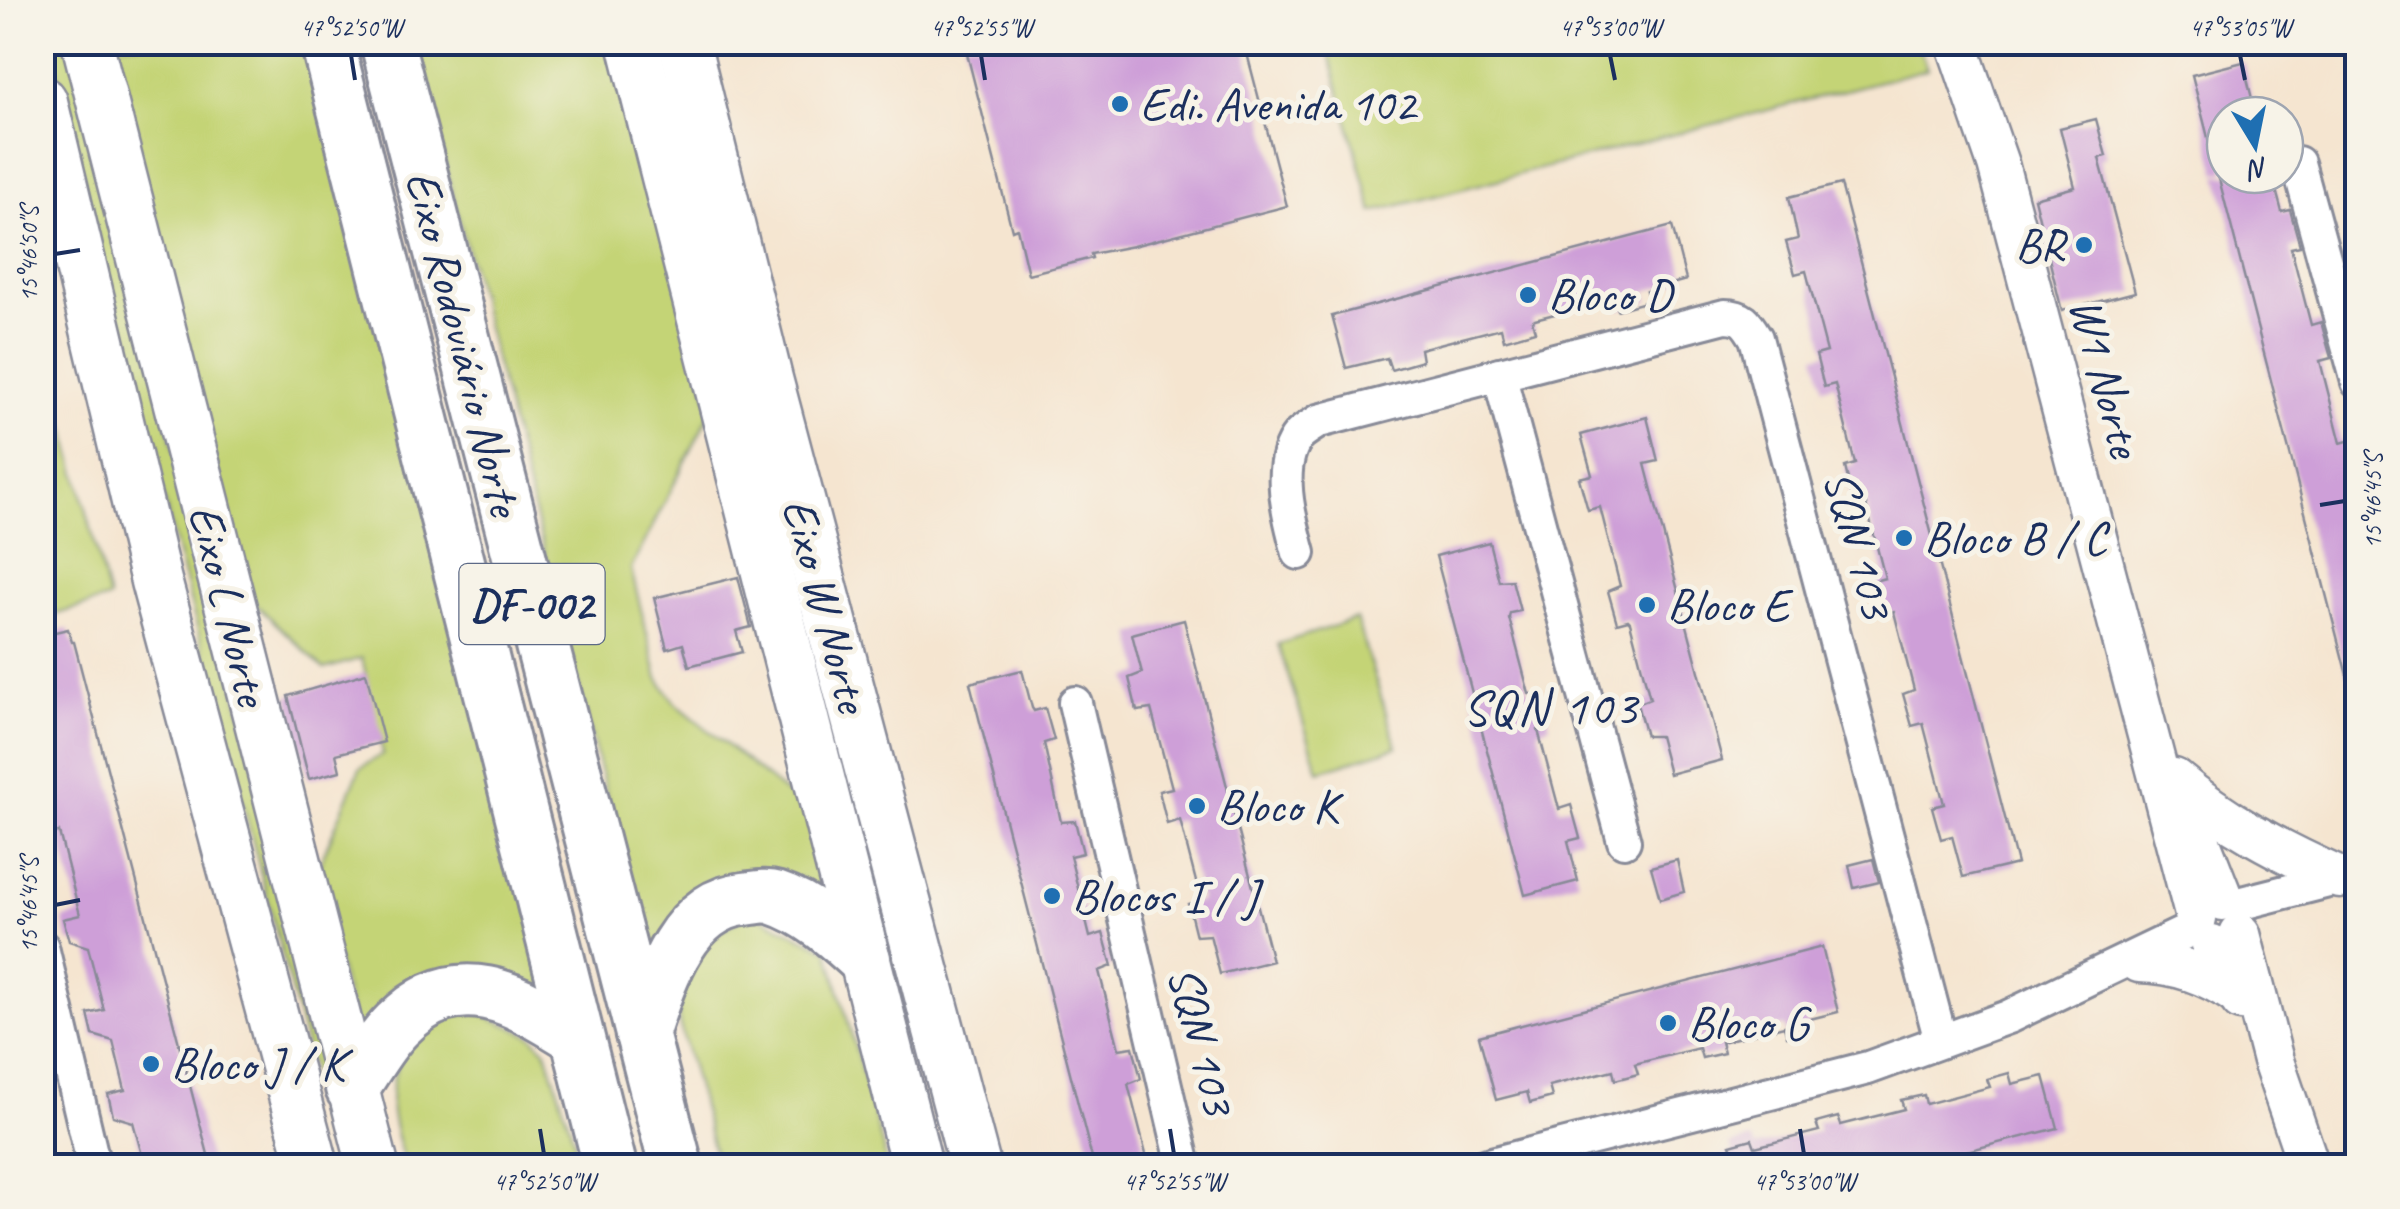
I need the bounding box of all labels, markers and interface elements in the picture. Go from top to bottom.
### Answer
text: 47°52'50"W [300,12,406,44]
text: 47°52'55"W [930,12,1036,44]
text: 47°53'00"W [1559,12,1665,44]
text: 47°53'05"W [2189,12,2295,44]
place label: Edi. Avenida 102 [1140,74,1419,134]
marker: Edi. Avenida 102 [1109,93,1131,115]
north arrow [2205,95,2305,195]
text: N [2243,150,2271,189]
street label: Eixo Rodoviário Norte [392,165,537,525]
text: 15°46'50"S [13,201,45,302]
place label: BR [2015,215,2068,275]
marker: BR [2073,234,2095,256]
place label: Bloco D [1548,265,1675,325]
marker: Bloco D [1517,284,1539,306]
street label: W1 Norte [2056,291,2157,466]
text: 15°46'45"S [2357,448,2389,549]
street label: SQN 103 [1811,464,1908,628]
street label: Eixo W Norte [769,492,884,722]
street label: Eixo L Norte [175,499,284,715]
place label: Bloco B / C [1924,508,2111,568]
marker: Bloco B / C [1893,527,1915,549]
road number: DF-002 [460,564,604,644]
place label: Bloco E [1667,575,1794,635]
marker: Bloco E [1636,594,1658,616]
district label: SQN 103 [1463,676,1640,739]
place label: Bloco K [1217,776,1344,836]
marker: Bloco K [1186,795,1208,817]
text: 15°46'45"S [13,852,45,953]
place label: Blocos I / J [1072,866,1265,926]
marker: Blocos I / J [1041,885,1063,907]
street label: SQN 103 [1155,960,1250,1124]
place label: Bloco G [1688,993,1812,1053]
marker: Bloco G [1657,1012,1679,1034]
place label: Bloco J / K [171,1034,354,1094]
marker: Bloco J / K [140,1053,162,1075]
text: 47°52'50"W [493,1166,599,1198]
text: 47°52'55"W [1123,1166,1229,1198]
text: 47°53'00"W [1753,1166,1859,1198]

